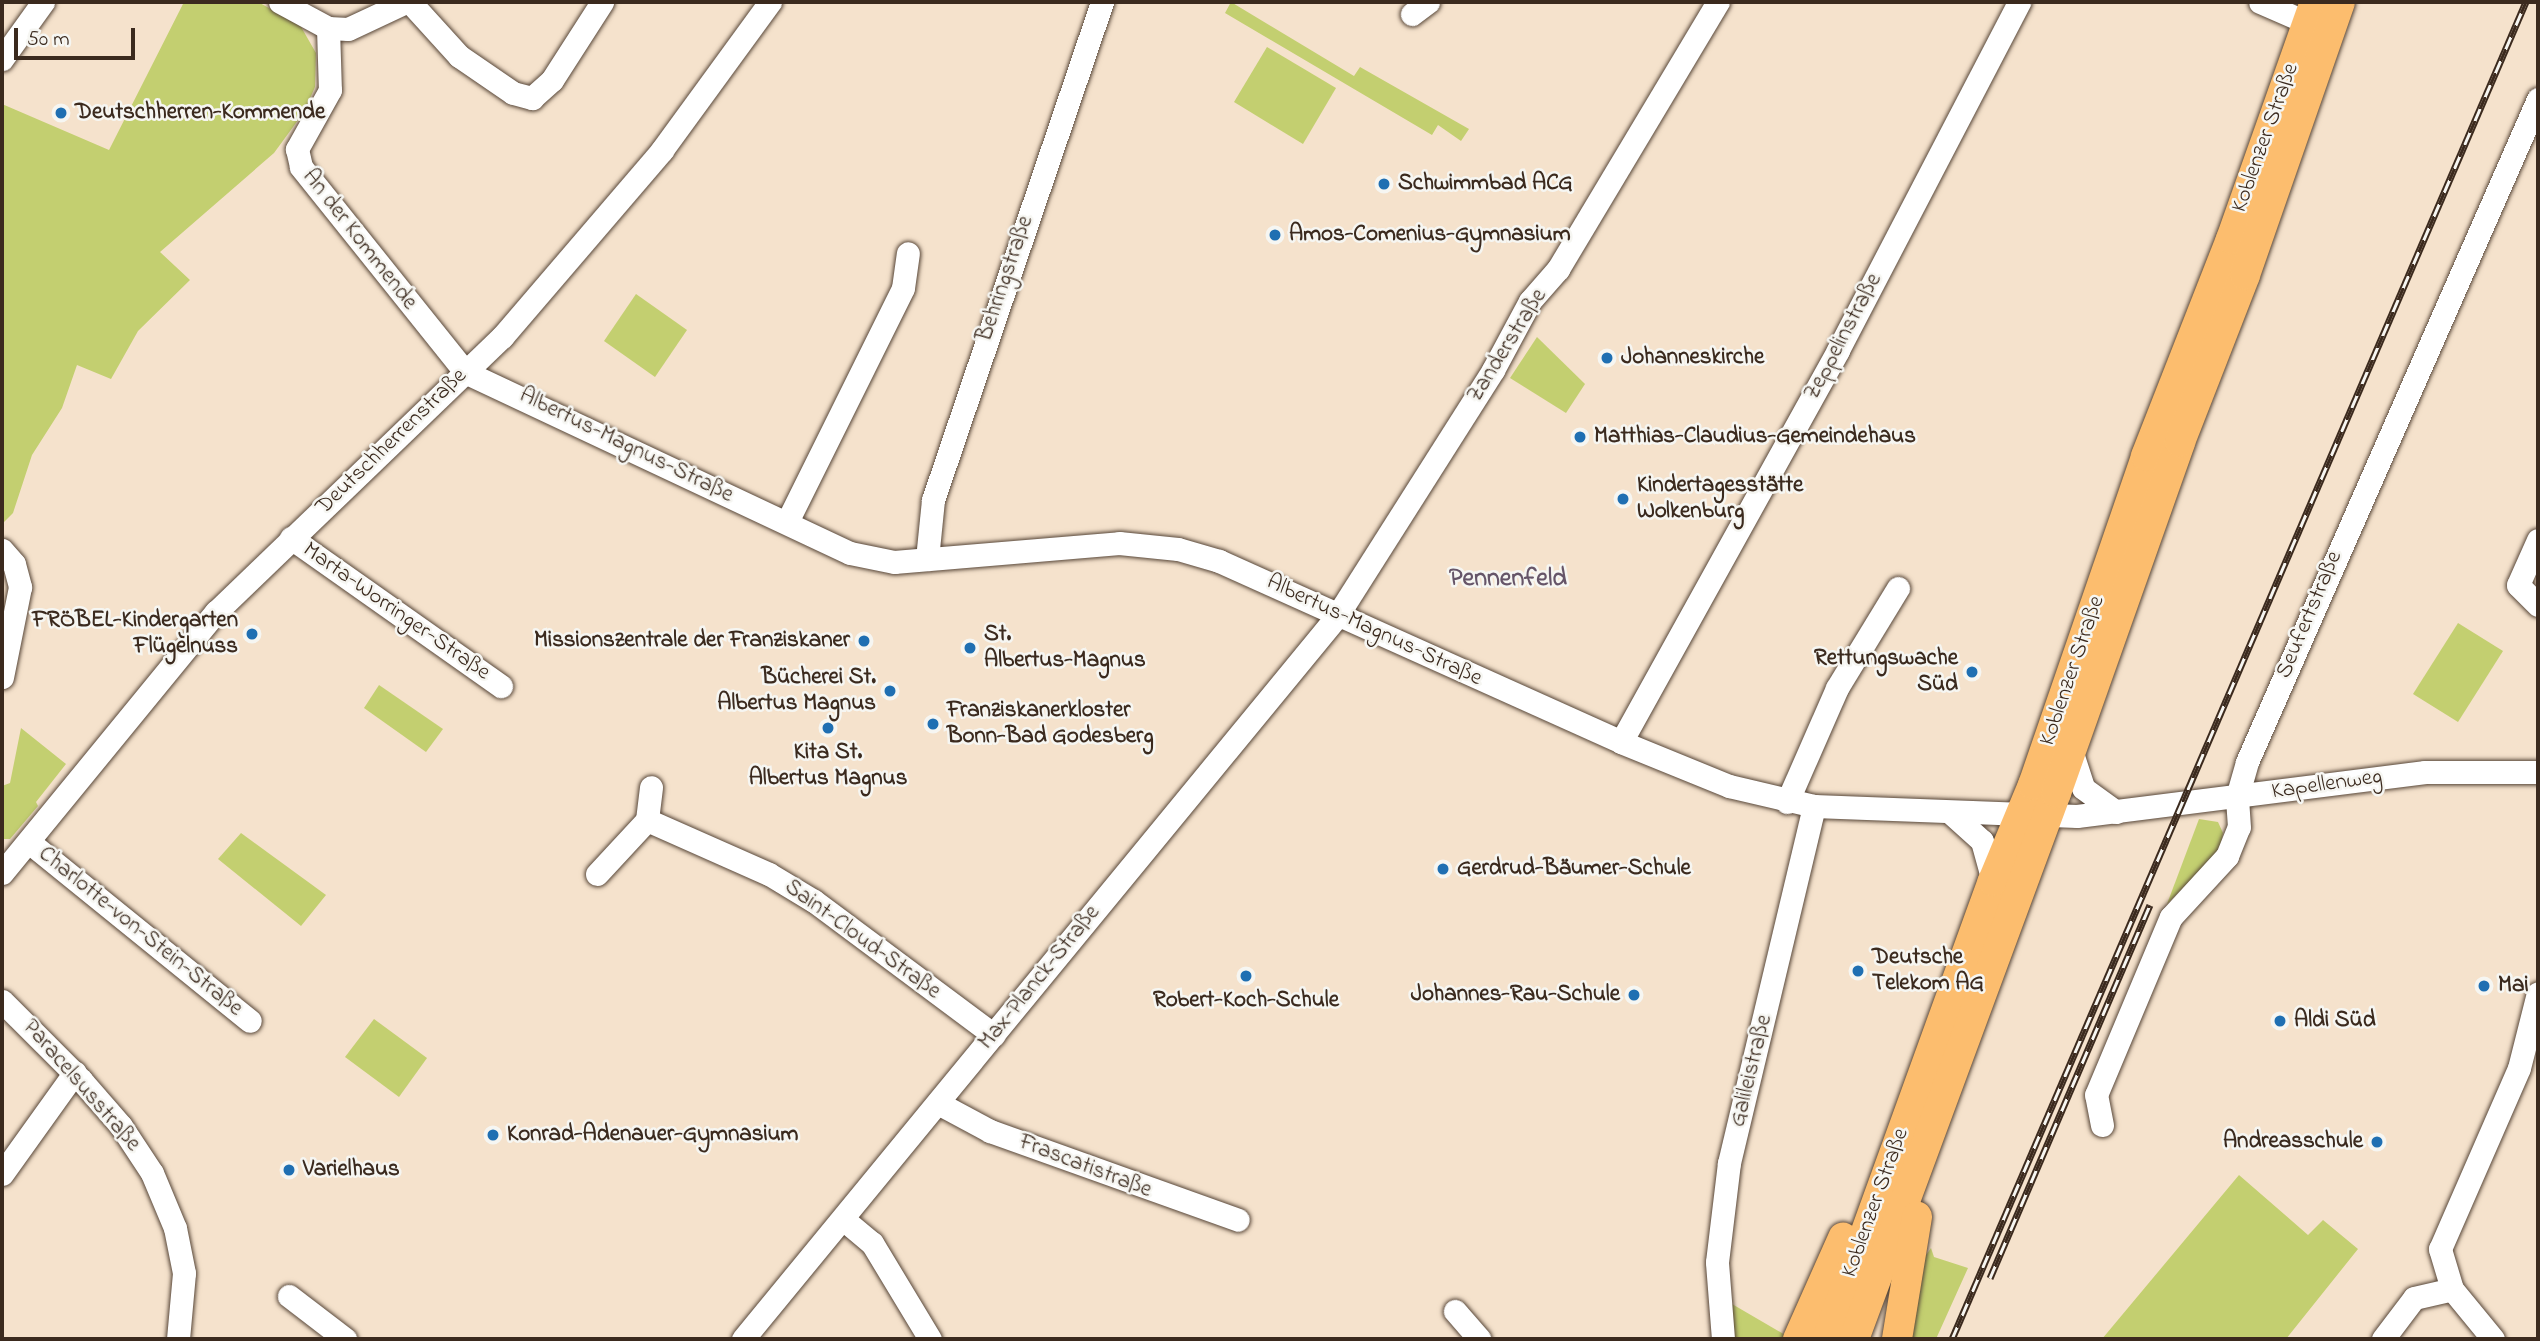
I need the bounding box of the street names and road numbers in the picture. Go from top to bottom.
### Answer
street label: Koblenzer Straße [2226,60,2306,216]
street label: An der Kommende [295,164,423,316]
street label: Behringstraße [972,213,1040,345]
street label: Zeppelinstraße [1799,269,1889,405]
street label: Zanderstraße [1462,284,1554,408]
street label: Deutschherrenstraße [311,363,473,521]
street label: Albertus-Magnus-Straße [515,382,737,510]
street label: Marta-Worringer-Straße [297,537,495,687]
street label: Seufertstraße [2271,547,2349,683]
street label: Albertus-Magnus-Straße [1262,569,1486,693]
street label: Koblenzer Straße [2034,592,2112,750]
street label: Kapellenweg [2270,764,2384,806]
street label: Charlotte-von-Stein-Straße [32,841,248,1023]
street label: Saint-Cloud-Straße [778,874,946,1006]
street label: Max-Planck-Straße [973,900,1107,1056]
street label: Galileistraße [1725,1012,1779,1130]
street label: Paracelsusstraße [16,1014,146,1158]
street label: Koblenzer Straße [1836,1125,1916,1281]
street label: Frascatistraße [1015,1129,1155,1205]

